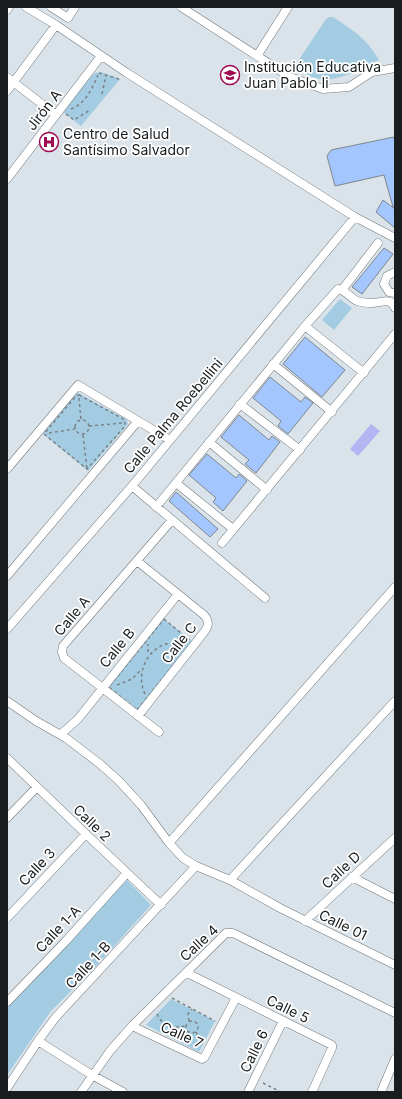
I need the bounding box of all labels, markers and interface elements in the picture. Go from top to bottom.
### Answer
place label: Institución Educativa Juan Pablo Ii [244,58,381,91]
school or university icon: Institución Educativa Juan Pablo Ii [219,64,241,86]
street label: Jirón A [23,86,65,133]
place label: Centro de Salud Santísimo Salvador [63,125,190,158]
hospital icon: Centro de Salud Santísimo Salvador [38,131,60,153]
street label: Calle Palma Roebellini [119,355,226,477]
street label: Calle A [50,592,93,639]
street label: Calle C [157,619,200,667]
street label: Calle B [95,624,138,671]
street label: Calle 2 [70,801,115,845]
street label: Calle 3 [15,844,58,889]
street label: Calle D [318,847,364,892]
street label: Calle 1-A [32,901,84,956]
street label: Calle 01 [316,906,370,943]
street label: Calle 4 [176,921,221,965]
street label: Calle 1-B [62,938,114,992]
street label: Calle 5 [264,991,312,1026]
street label: Calle 7 [158,1018,206,1051]
street label: Calle 6 [236,1027,271,1075]

